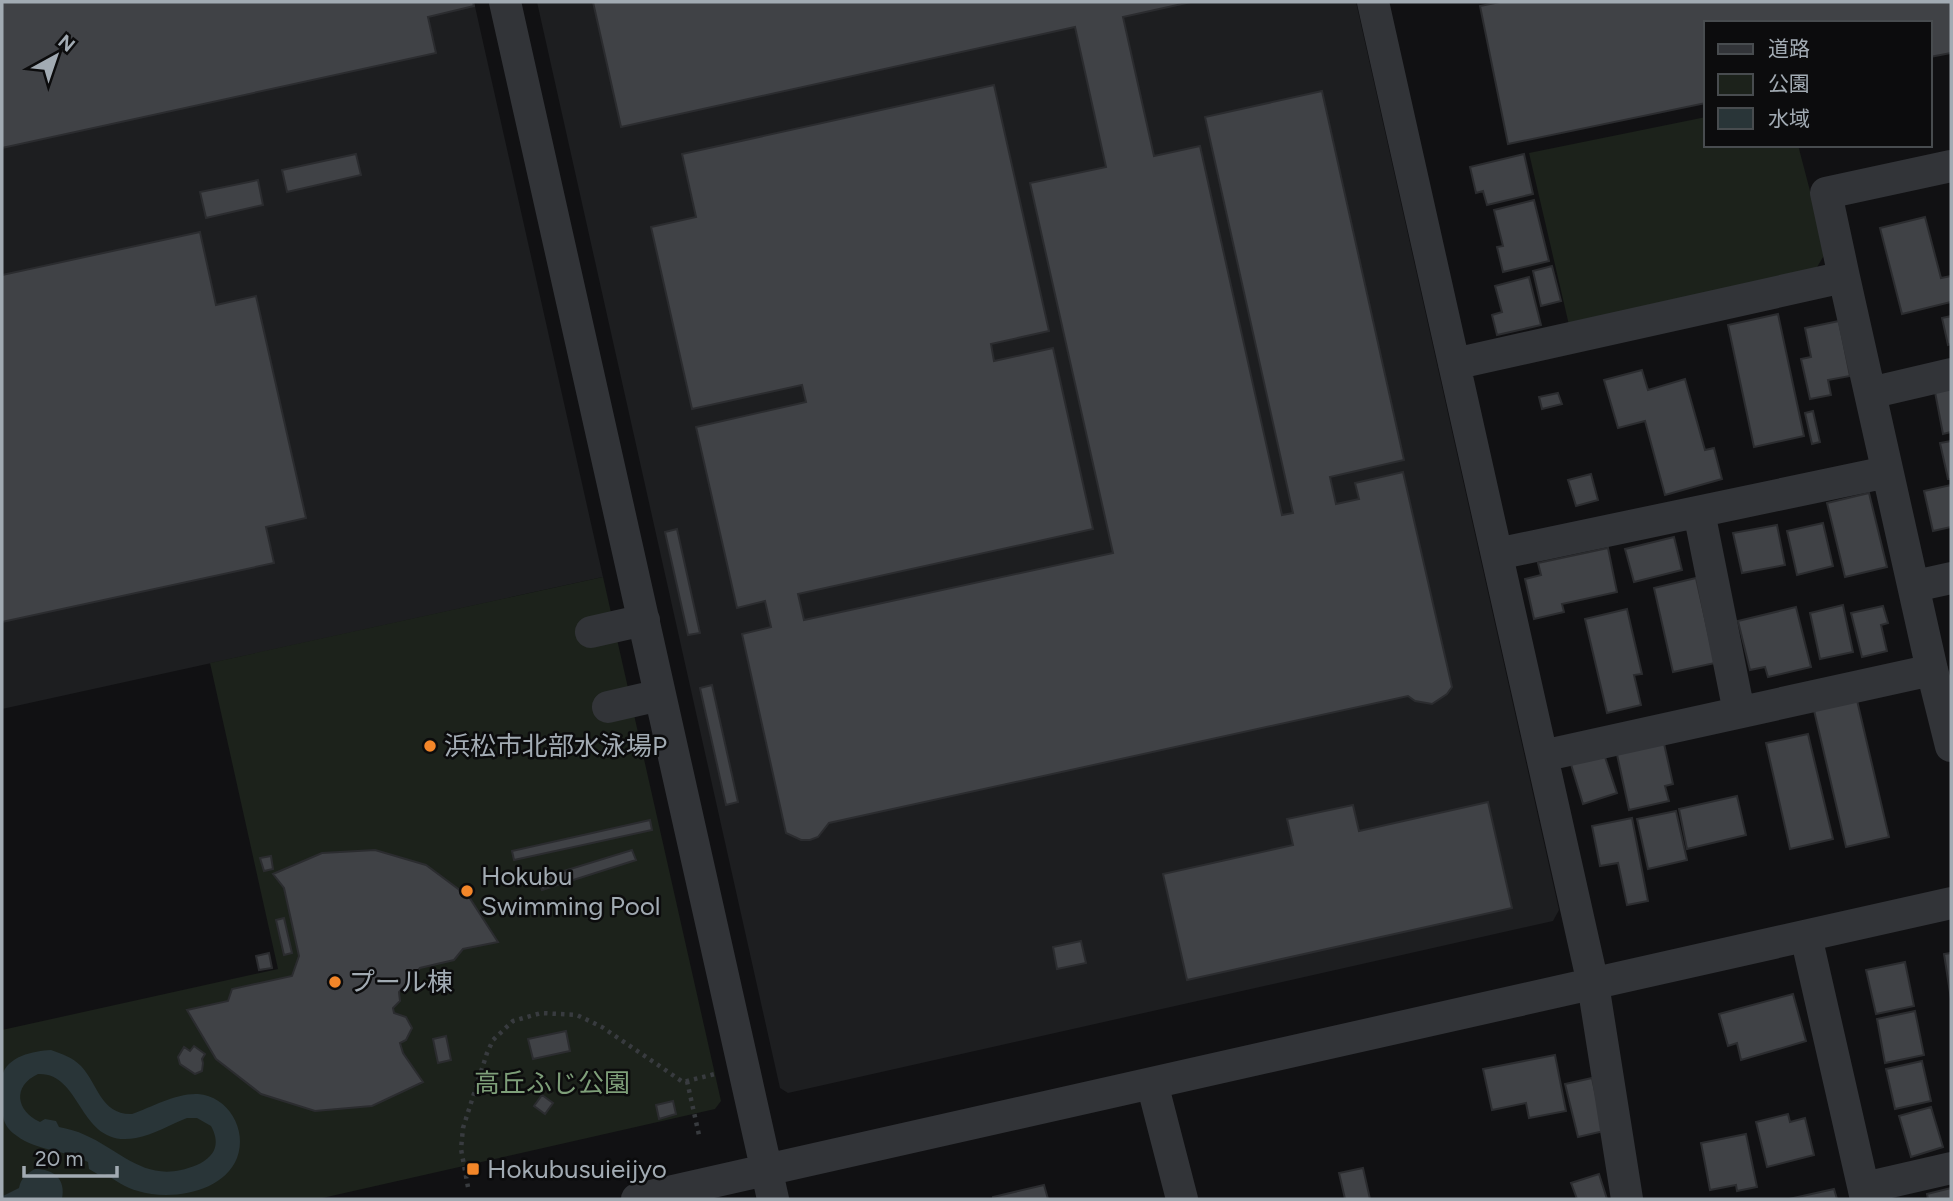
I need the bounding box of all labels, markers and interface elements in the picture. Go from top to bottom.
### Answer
north arrow [21,21,91,91]
legend [1704,21,1932,147]
text: N [54,30,80,57]
text: 道路 [1768,36,1810,61]
text: 公園 [1768,71,1810,96]
text: 水域 [1768,106,1810,131]
place label: 浜松市北部水泳場P [444,730,667,762]
marker: 浜松市北部水泳場P [422,738,438,754]
place label: Hokubu Swimming Pool [481,860,661,922]
marker: Hokubu Swimming Pool [459,883,475,899]
place label: プール棟 [349,966,453,998]
marker: プール棟 [327,974,343,990]
park label: 高丘ふじ公園 [474,1067,630,1099]
scale bar [24,1134,117,1178]
text: 20 m [35,1146,83,1171]
place label: Hokubusuieijyo [487,1153,667,1185]
marker: Hokubusuieijyo [465,1161,481,1177]

